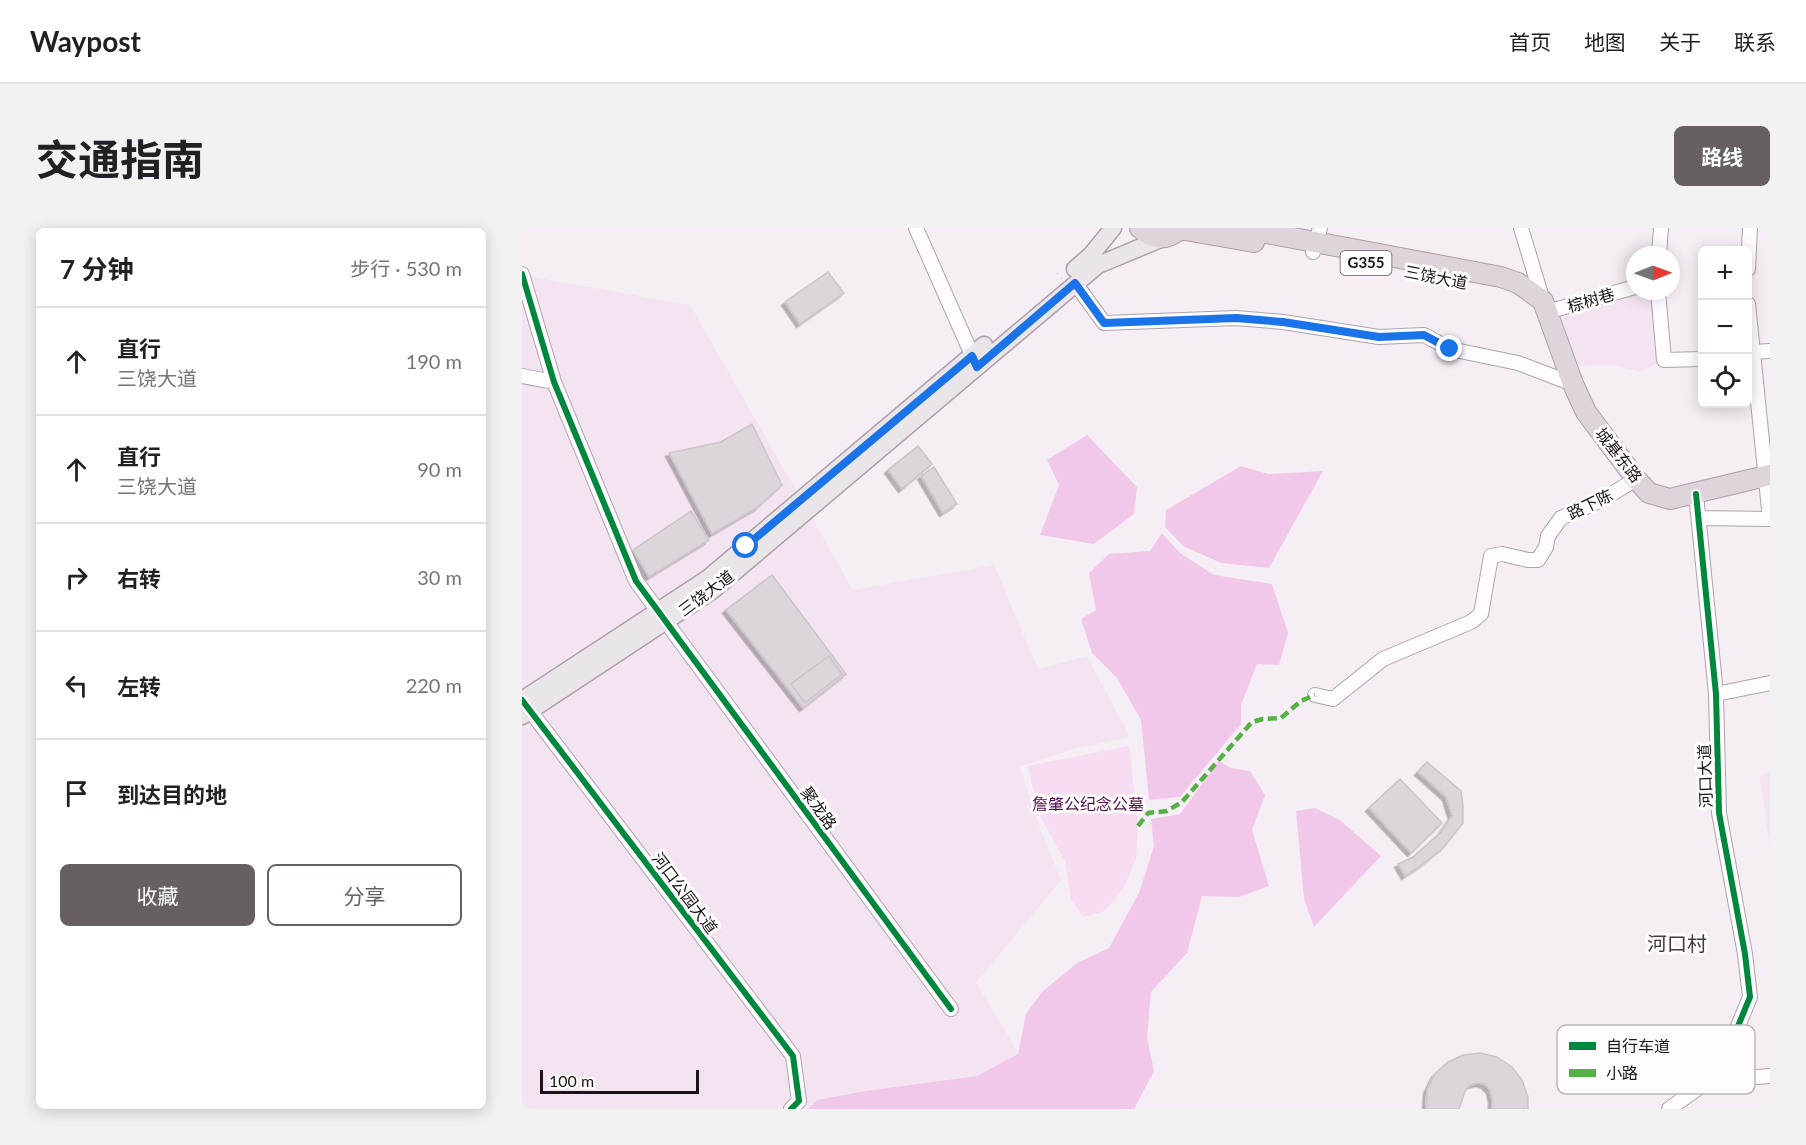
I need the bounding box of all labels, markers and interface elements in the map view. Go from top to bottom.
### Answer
text: Waypost [30,24,141,58]
text: 首页 [1509,29,1551,54]
text: 地图 [1584,29,1626,54]
text: 关于 [1659,29,1701,54]
text: 联系 [1734,29,1776,54]
button: 路线 [1674,126,1770,186]
text: 交通指南 [36,134,204,184]
north arrow [1626,246,1680,300]
map controls [1698,246,1752,408]
button: + [1698,246,1752,300]
road number: G355 [1340,251,1392,275]
text: 7 分钟 [60,253,133,285]
text: 步行 · 530 m [350,256,462,280]
street label: 三饶大道 [1403,261,1469,292]
street label: 棕树巷 [1565,284,1617,315]
button: − [1698,300,1752,354]
text: 直行 [117,335,161,362]
route end [1436,335,1462,361]
icon: ahead [60,345,93,378]
text: 190 m [406,349,462,373]
button: locate [1698,354,1752,408]
text: 三饶大道 [117,366,197,390]
street label: 城基东路 [1592,424,1647,486]
text: 直行 [117,443,161,470]
icon: ahead [60,453,93,486]
text: 90 m [417,457,462,481]
text: 三饶大道 [117,474,197,498]
street label: 路下陈 [1564,484,1616,523]
route start [732,532,758,558]
icon: right [60,561,93,594]
text: 右转 [117,565,161,592]
text: 30 m [417,565,462,589]
street label: 三饶大道 [674,566,737,619]
icon: left [60,669,93,702]
text: 左转 [117,673,161,700]
text: 220 m [406,673,462,697]
street label: 河口大道 [1694,744,1715,808]
icon: arrive [60,777,93,810]
text: 到达目的地 [117,781,227,808]
street label: 聚龙路 [798,783,841,833]
park label: 詹肇公纪念公墓 [1032,794,1144,813]
street label: 河口公园大道 [649,849,722,937]
button: 收藏 [60,864,255,926]
button: 分享 [267,864,462,926]
district label: 河口村 [1647,931,1707,955]
legend [1557,1025,1755,1094]
text: 自行车道 [1606,1036,1670,1055]
text: 小路 [1606,1063,1638,1082]
scale bar [540,1067,699,1094]
text: 100 m [549,1071,594,1090]

